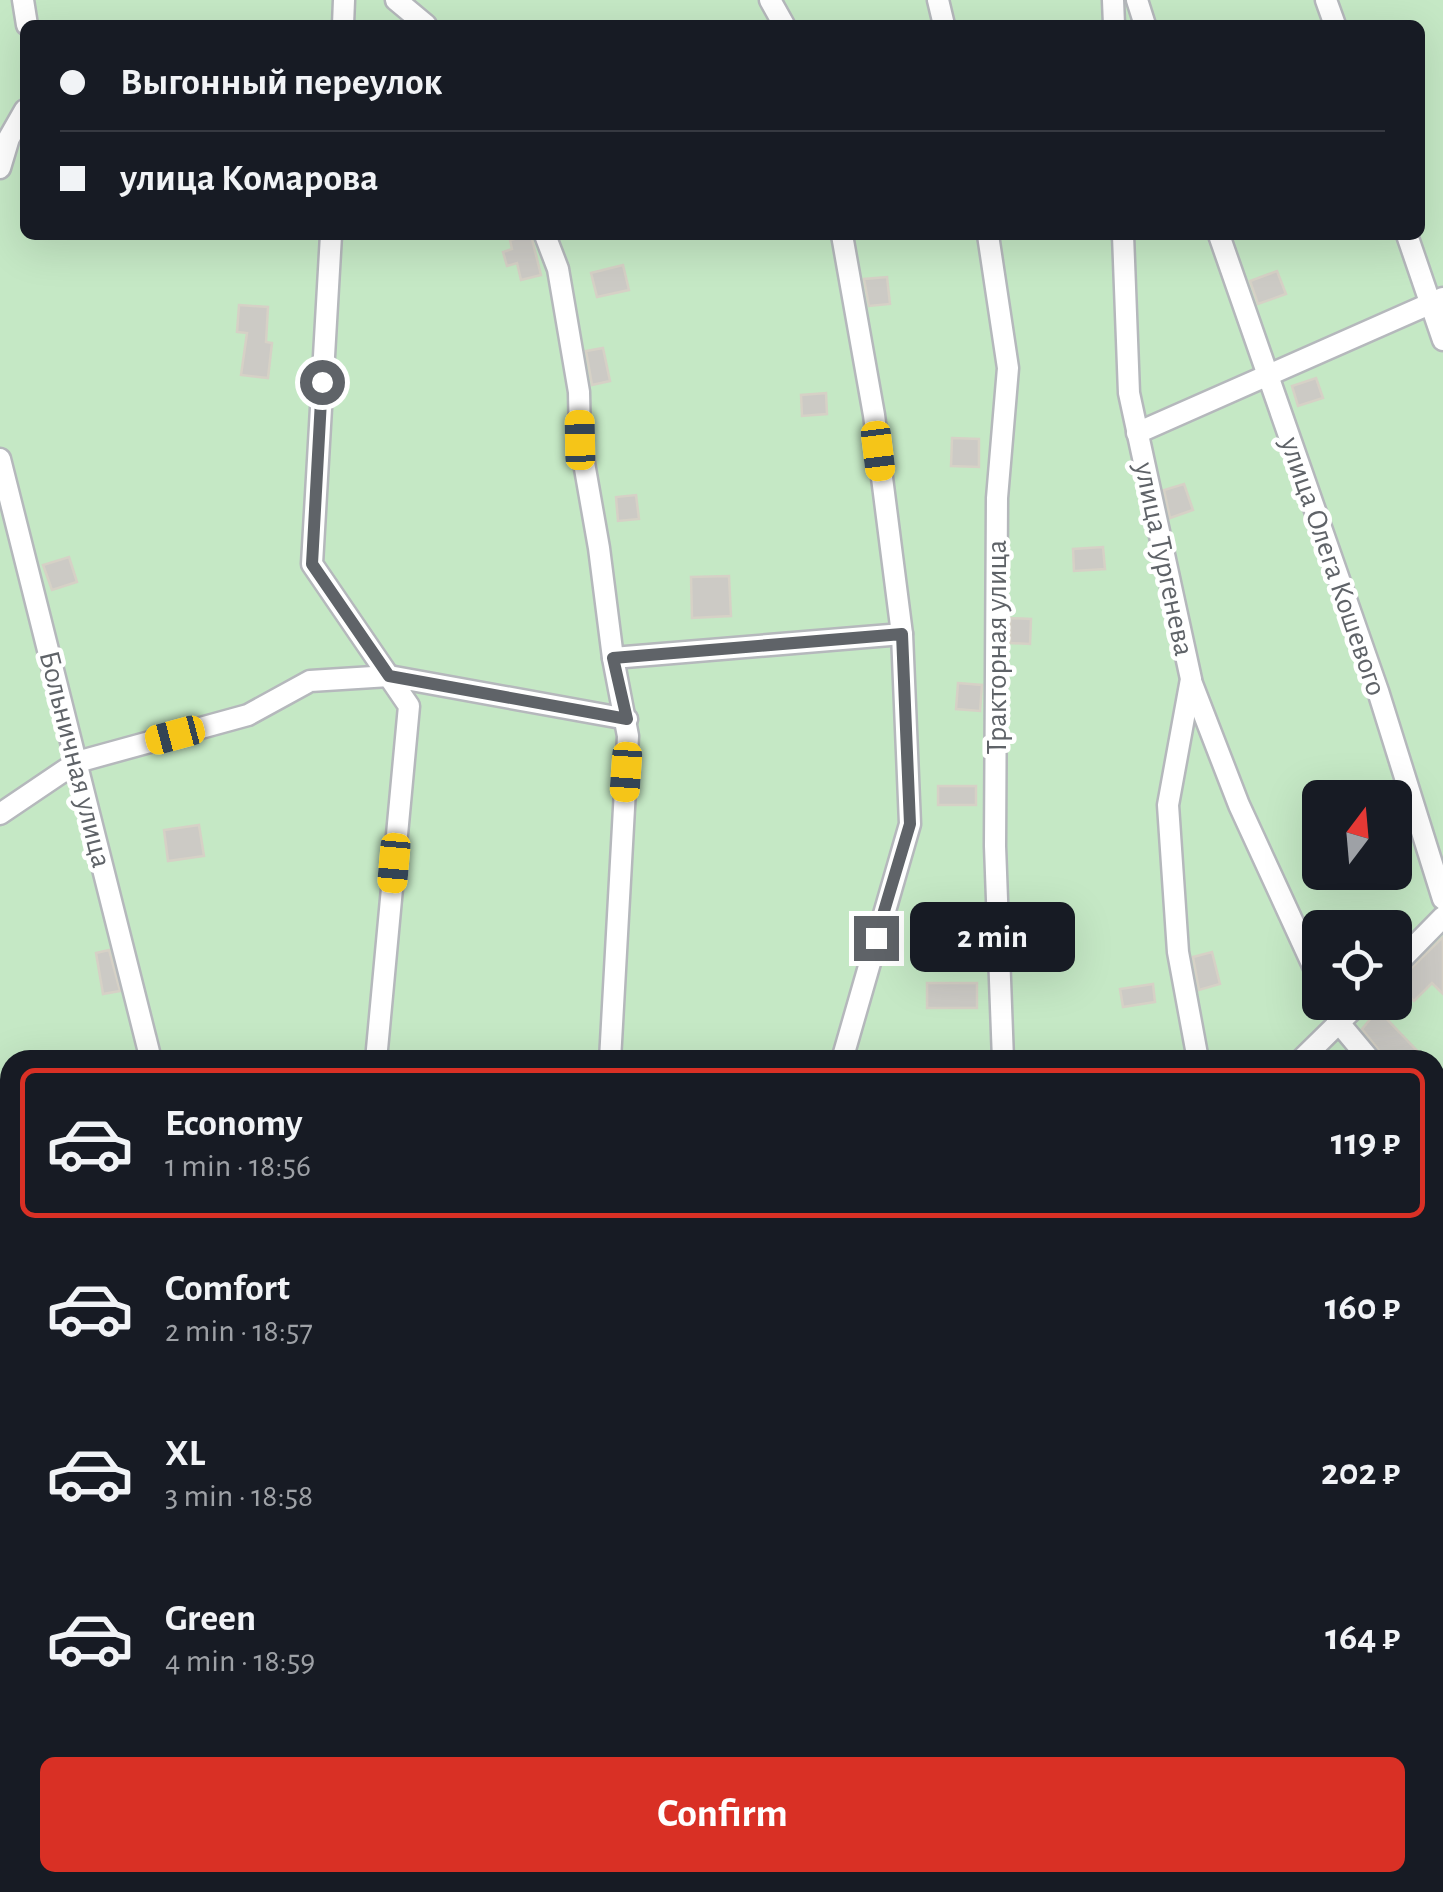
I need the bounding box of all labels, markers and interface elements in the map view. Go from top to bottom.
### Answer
text: Выгонный переулок [120,64,442,102]
text: улица Комарова [120,160,378,198]
route start [300,360,345,405]
car [564,410,596,470]
car [859,419,897,483]
street label: улица Олега Кошевого [1274,432,1391,699]
street label: улица Тургенева [1129,459,1199,659]
street label: Тракторная улица [982,540,1012,754]
street label: Больничная улица [34,648,117,871]
car [142,713,208,757]
car [609,741,643,803]
north arrow [1302,780,1412,890]
map controls [1302,780,1412,1020]
car [376,832,412,894]
callout: 2 min [911,903,1076,973]
button: locate [1302,910,1412,1020]
route end [854,916,899,961]
text: 2 min [957,921,1028,953]
icon: car [45,1098,135,1188]
text: Economy [165,1105,303,1143]
text: 119 ₽ [1331,1124,1400,1162]
text: 1 min · 18:56 [165,1150,311,1182]
icon: car [45,1263,135,1353]
text: Comfort [165,1270,290,1308]
text: 160 ₽ [1325,1289,1400,1327]
text: 2 min · 18:57 [165,1315,313,1347]
icon: car [45,1428,135,1518]
text: XL [165,1435,205,1473]
text: 202 ₽ [1321,1454,1400,1492]
text: 3 min · 18:58 [165,1480,313,1512]
icon: car [45,1593,135,1683]
text: Green [165,1600,256,1638]
text: 164 ₽ [1325,1619,1400,1657]
text: 4 min · 18:59 [165,1645,315,1677]
button: Confirm [40,1757,1405,1872]

